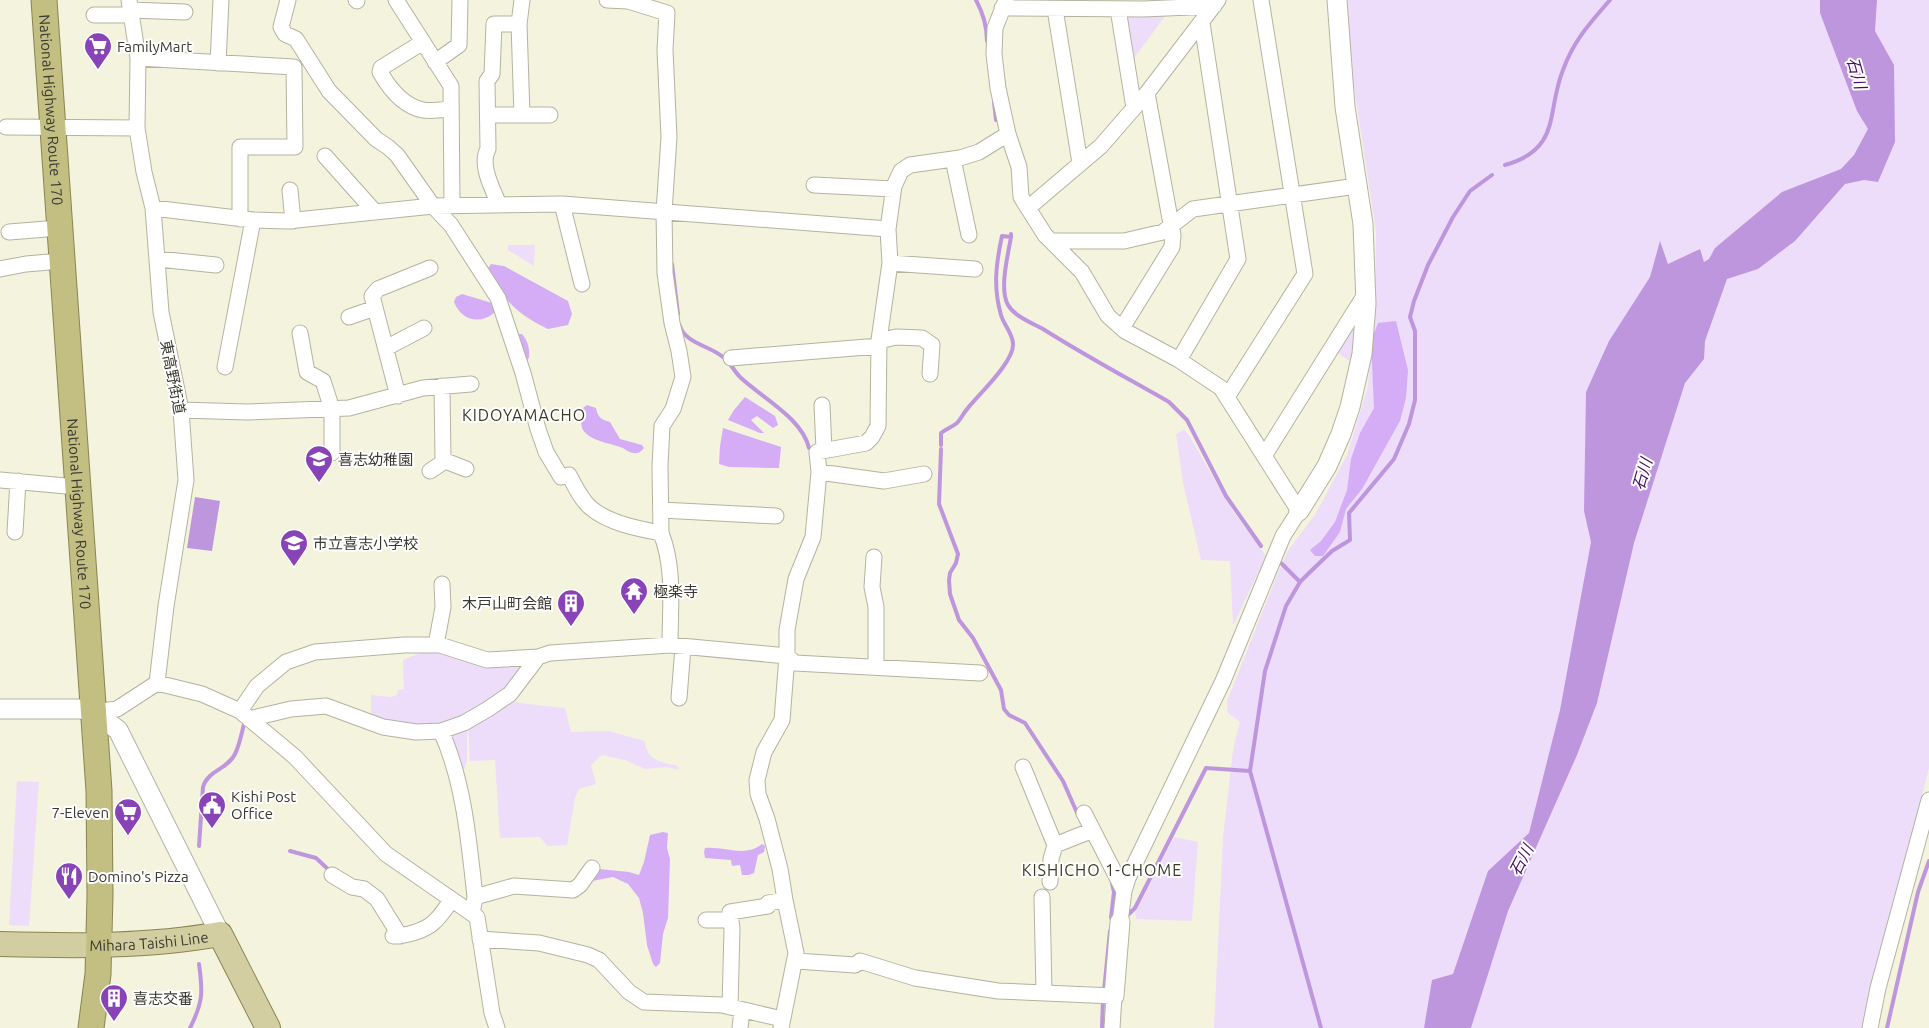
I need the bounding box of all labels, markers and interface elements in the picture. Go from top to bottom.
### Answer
street label: National Highway Route 170 [37,14,67,206]
supermarket icon: FamilyMart [83,31,113,70]
place label: FamilyMart [117,38,192,55]
water label: 石川 [1844,55,1871,93]
street label: 東高野街道 [157,339,189,415]
district label: KIDOYAMACHO [462,406,586,424]
street label: National Highway Route 170 [65,418,95,610]
school or university icon: 喜志幼稚園 [304,444,334,483]
place label: 喜志幼稚園 [338,451,413,468]
water label: 石川 [1629,454,1656,492]
school or university icon: 市立喜志小学校 [279,528,309,567]
place label: 市立喜志小学校 [313,535,418,552]
temple icon: 極楽寺 [619,576,649,615]
place label: 極楽寺 [653,583,698,600]
building icon: 木戸山町会館 [556,588,586,627]
place label: 木戸山町会館 [462,595,552,612]
place label: Kishi Post Office [231,788,296,822]
public building icon: Kishi Post Office [197,790,227,829]
supermarket icon: 7-Eleven [113,797,143,836]
place label: 7-Eleven [51,804,109,821]
water label: 石川 [1506,840,1537,878]
restaurant icon: Domino's Pizza [54,861,84,900]
district label: KISHICHO 1-CHOME [1022,861,1182,879]
place label: Domino's Pizza [88,868,189,885]
street label: Mihara Taishi Line [89,928,209,954]
building icon: 喜志交番 [99,983,129,1022]
place label: 喜志交番 [133,990,193,1007]

